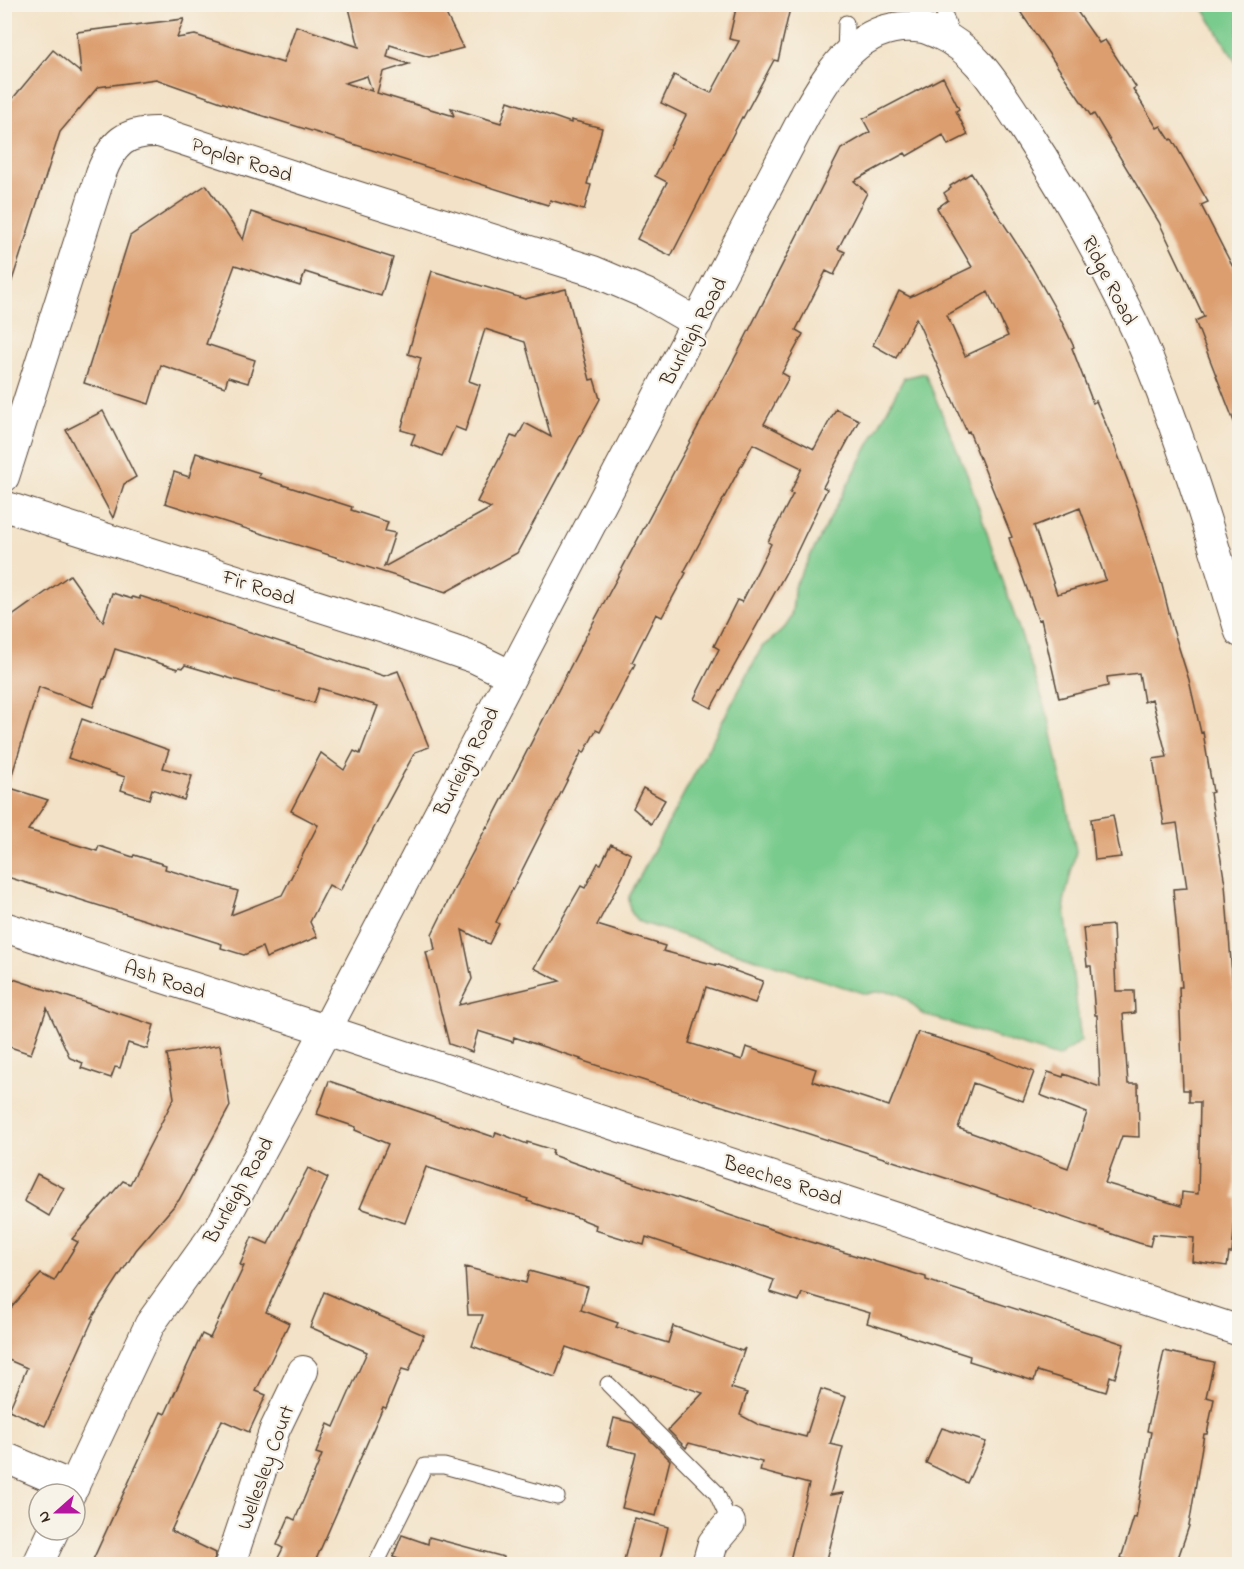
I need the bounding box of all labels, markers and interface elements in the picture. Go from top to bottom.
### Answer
street label: Poplar Road [187,130,296,191]
street label: Ridge Road [1071,231,1144,332]
street label: Burleigh Road [653,272,738,393]
street label: Fir Road [217,563,299,615]
street label: Burleigh Road [427,702,510,823]
street label: Ash Road [120,954,209,1008]
street label: Burleigh Road [197,1132,284,1252]
street label: Beeches Road [718,1148,846,1215]
street label: Wellesley Court [230,1401,305,1535]
north arrow [27,1482,87,1542]
text: N [32,1507,58,1526]

